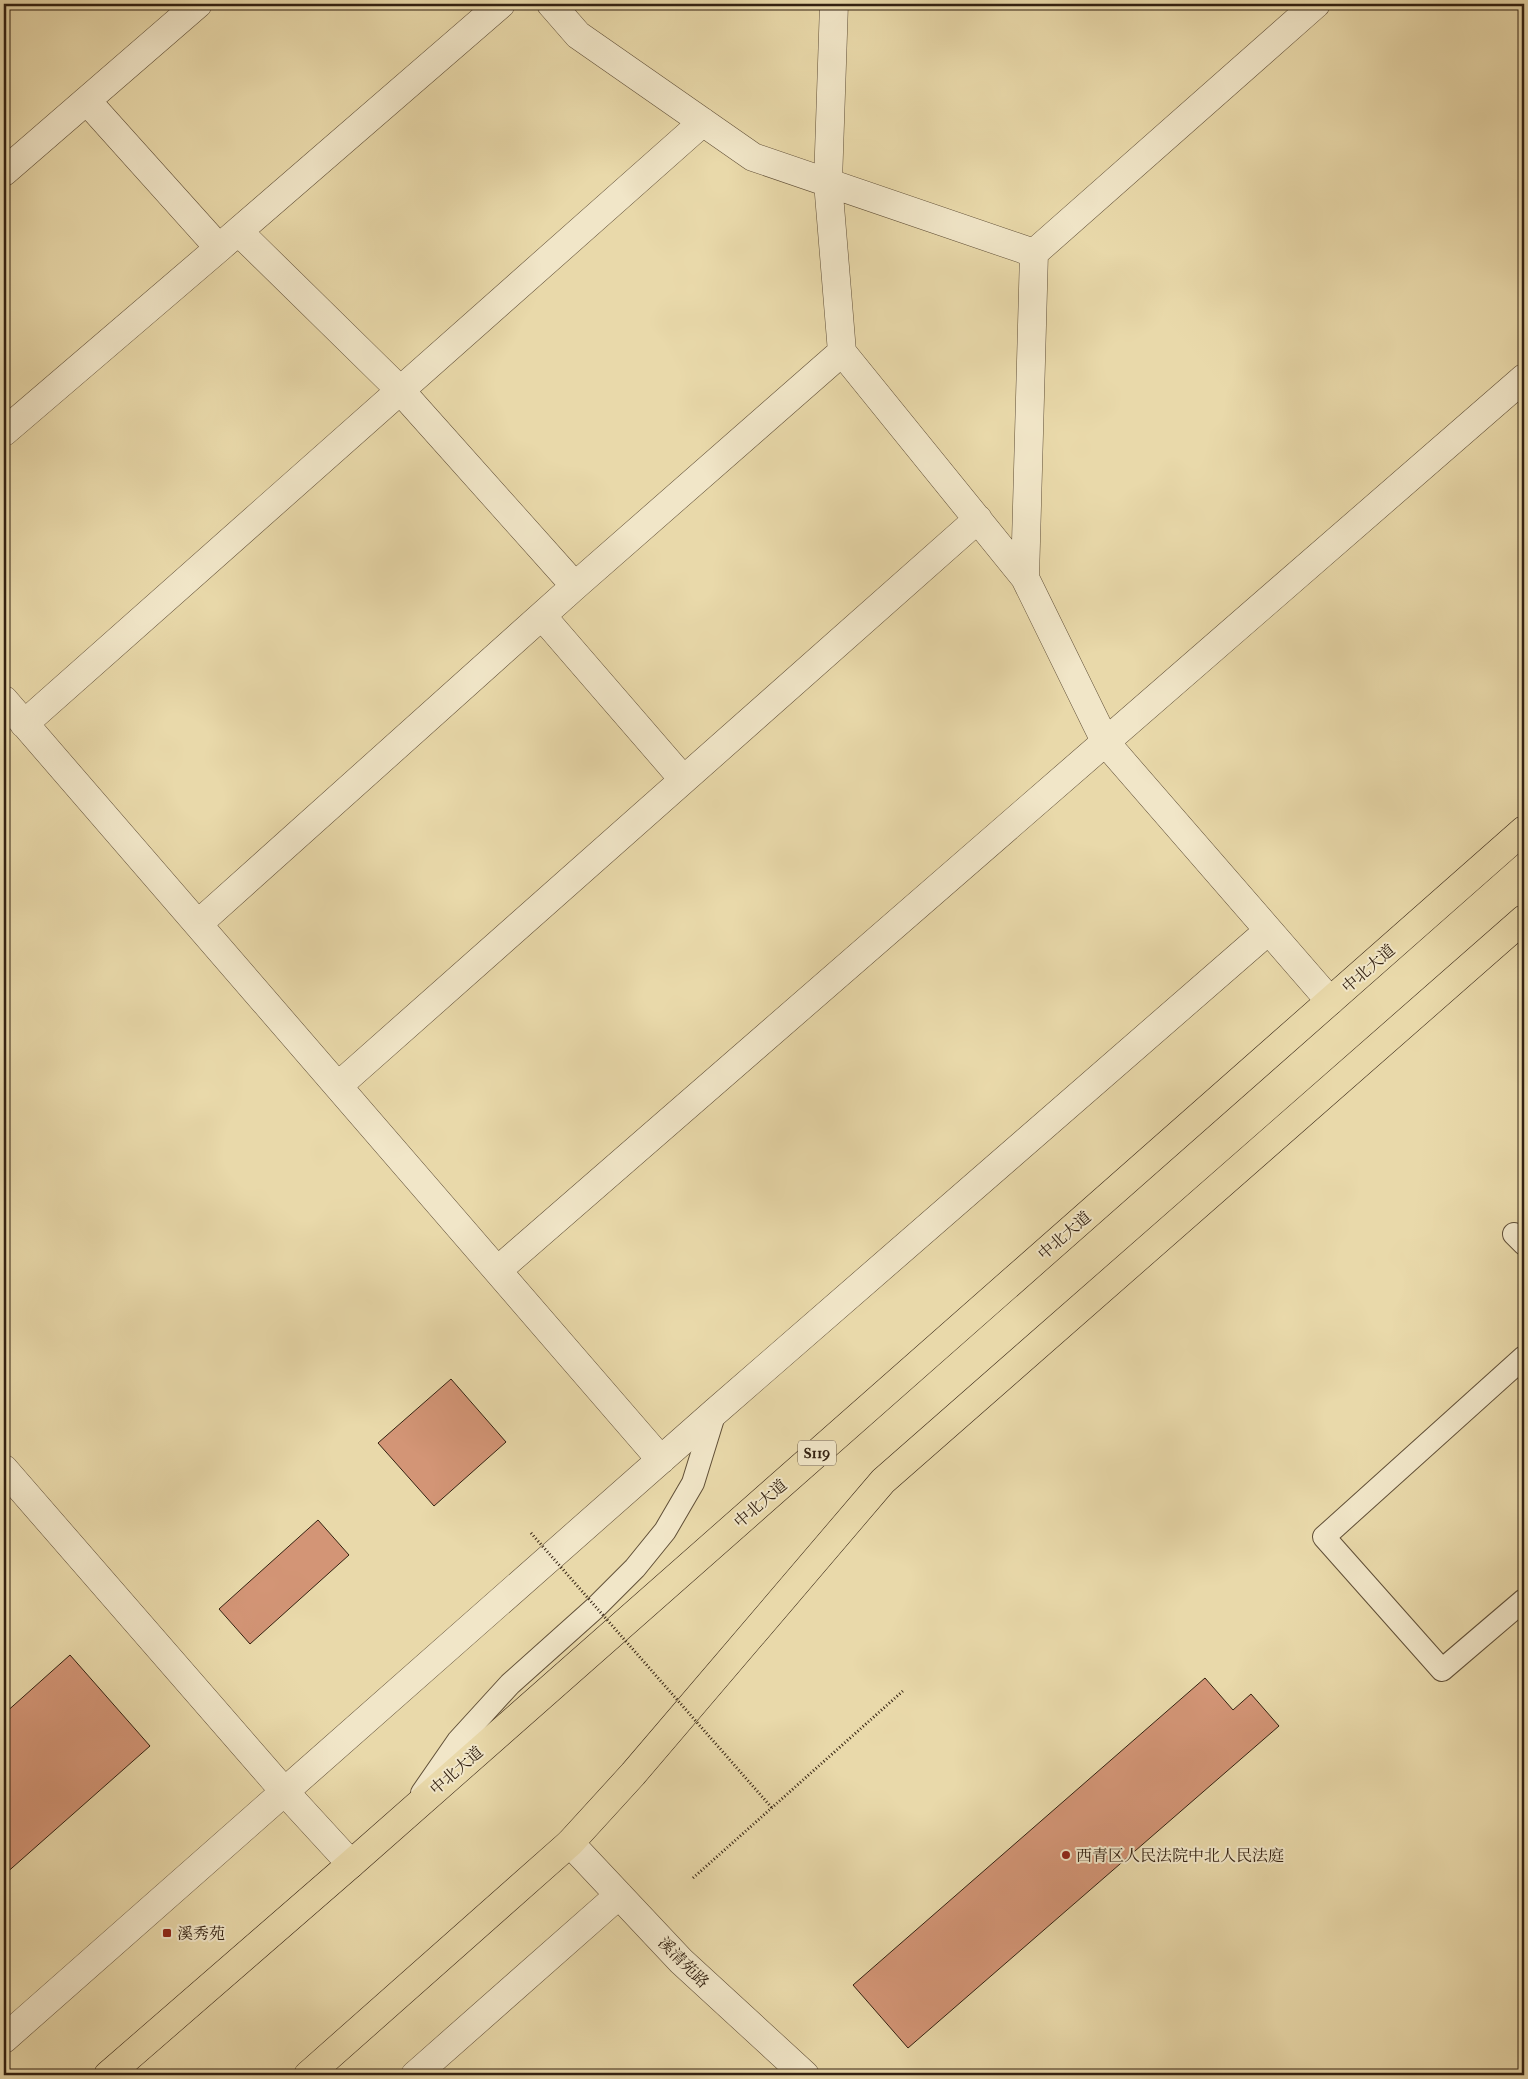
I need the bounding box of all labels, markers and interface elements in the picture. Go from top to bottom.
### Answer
street label: 中北大道 [1338,940,1399,997]
street label: 中北大道 [1034,1207,1095,1264]
road number: S119 [798,1440,836,1466]
street label: 中北大道 [730,1475,791,1532]
street label: 中北大道 [426,1742,487,1799]
place label: 西青区人民法院中北人民法庭 [1076,1846,1284,1865]
marker: 西青区人民法院中北人民法庭 [1060,1849,1072,1861]
place label: 溪秀苑 [177,1924,225,1943]
marker: 溪秀苑 [161,1927,173,1939]
street label: 溪清苑路 [654,1933,713,1992]

